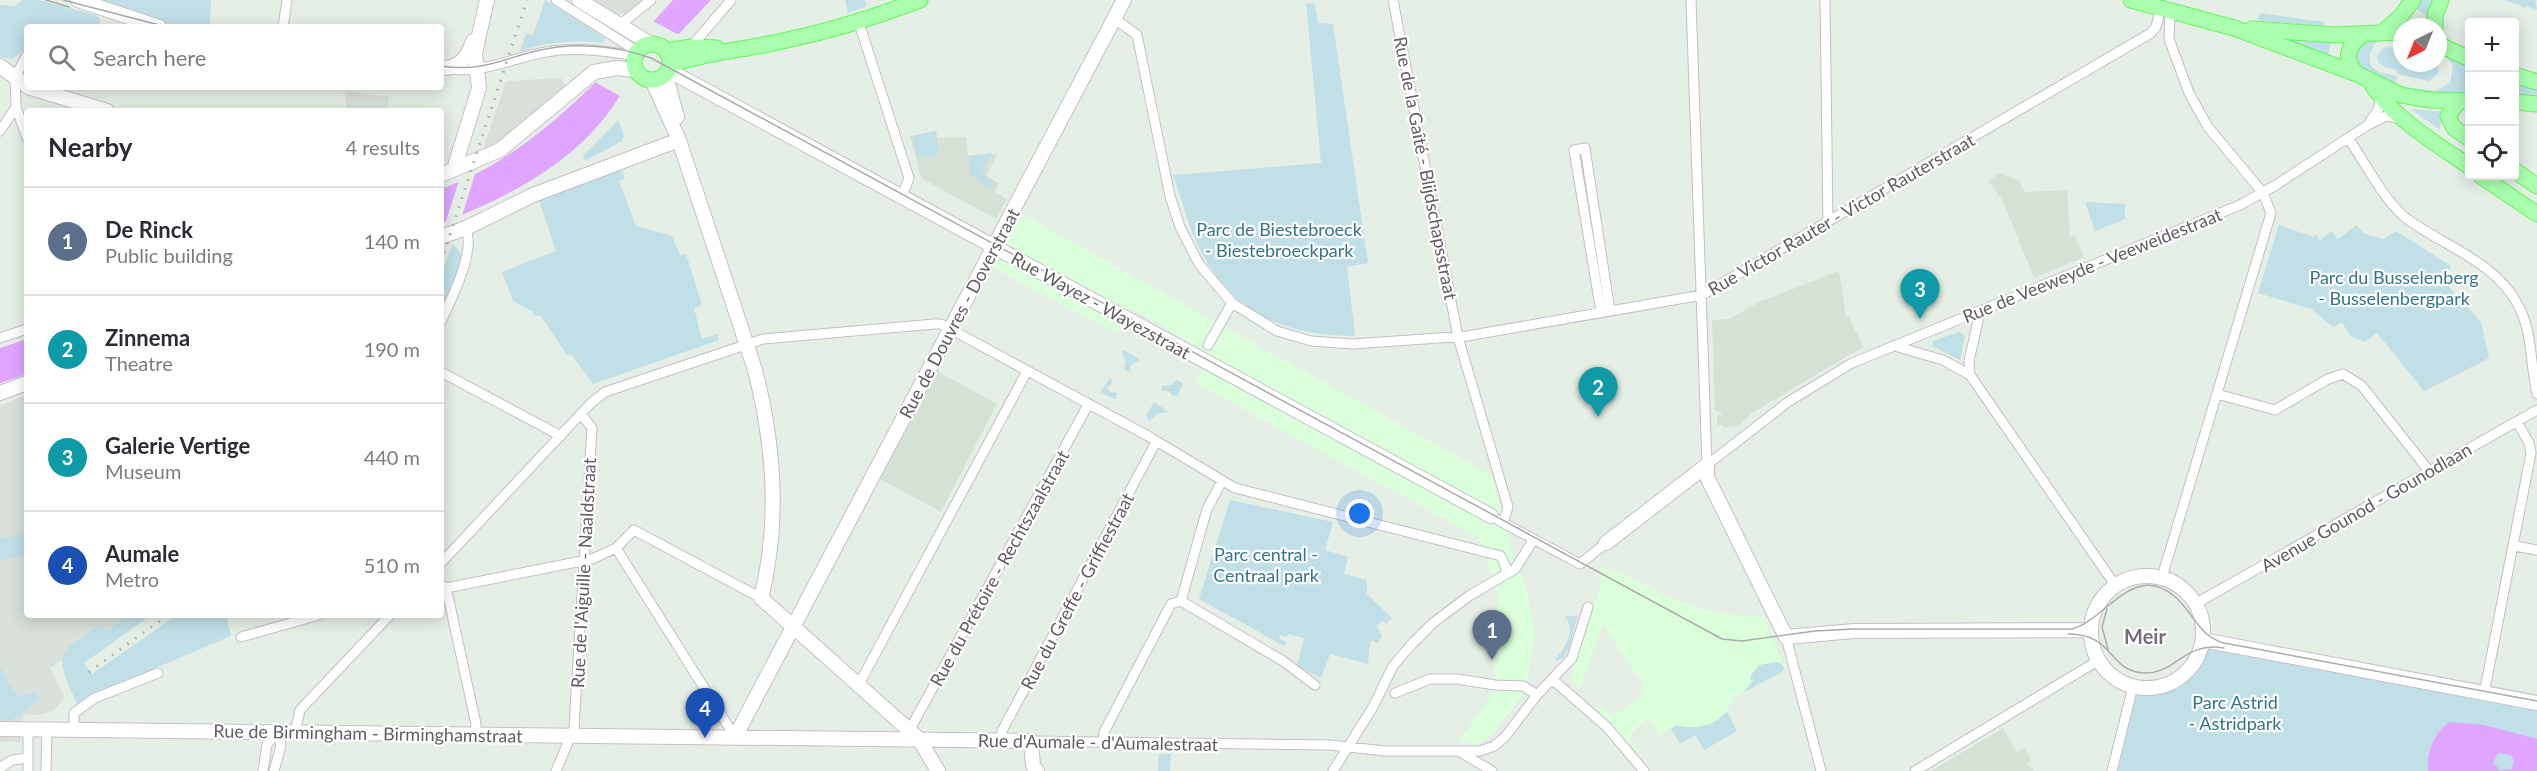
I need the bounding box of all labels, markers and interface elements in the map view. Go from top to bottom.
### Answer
north arrow [2393,18,2447,72]
map controls [2465,18,2519,180]
button: + [2465,18,2519,72]
search box [24,24,444,90]
street label: Rue de la Gaîté - Blijdschapsstraat [1390,34,1462,302]
icon: search [45,41,78,74]
text: Search here [93,44,206,71]
button: − [2465,72,2519,126]
button: locate [2465,126,2519,180]
street label: Rue Victor Rauter - Victor Rauterstraat [1704,128,1979,300]
text: Nearby [48,131,133,163]
text: 4 results [345,135,420,159]
street label: Rue de Veeweyde - Veeweidestraat [1959,203,2225,327]
street label: Rue de Douvres - Doverstraat [894,204,1024,422]
text: De Rinck [105,216,193,243]
park label: Parc de Biestebroeck - Biestebroeckpark [1196,218,1363,261]
text: 1 [62,229,73,253]
text: 140 m [364,229,420,253]
text: Public building [105,243,233,267]
street label: Rue Wayez - Wayezstraat [1008,247,1195,364]
park label: Parc du Busselenberg - Busselenbergpark [2309,266,2479,309]
pin: 3 [1900,270,1940,319]
text: Zinnema [105,324,190,351]
text: 2 [62,337,73,361]
text: 190 m [364,337,420,361]
text: Theatre [105,351,173,375]
pin: 2 [1578,368,1618,417]
text: Galerie Vertige [105,432,250,459]
street label: Avenue Gounod - Gounodlaan [2257,438,2475,576]
text: 3 [62,445,73,469]
text: 440 m [364,445,420,469]
street label: Rue du Prétoire - Rechtszaalstraat [925,446,1074,690]
street label: Rue de l'Aiguille - Naaldstraat [566,457,600,689]
text: Museum [105,459,181,483]
street label: Rue du Greffe - Griffiestraat [1016,488,1139,693]
your location [1345,499,1374,528]
text: Aumale [105,540,179,567]
park label: Parc central - Centraal park [1213,543,1320,586]
text: 4 [62,553,73,577]
text: 510 m [364,553,420,577]
text: Metro [105,567,159,591]
pin: 1 [1472,610,1512,660]
district label: Meir [2124,624,2166,648]
pin: 4 [686,688,724,738]
park label: Parc Astrid - Astridpark [2189,691,2282,734]
street label: Rue de Birmingham - Birminghamstraat [213,719,523,747]
street label: Rue d'Aumale - d'Aumalestraat [978,729,1219,755]

